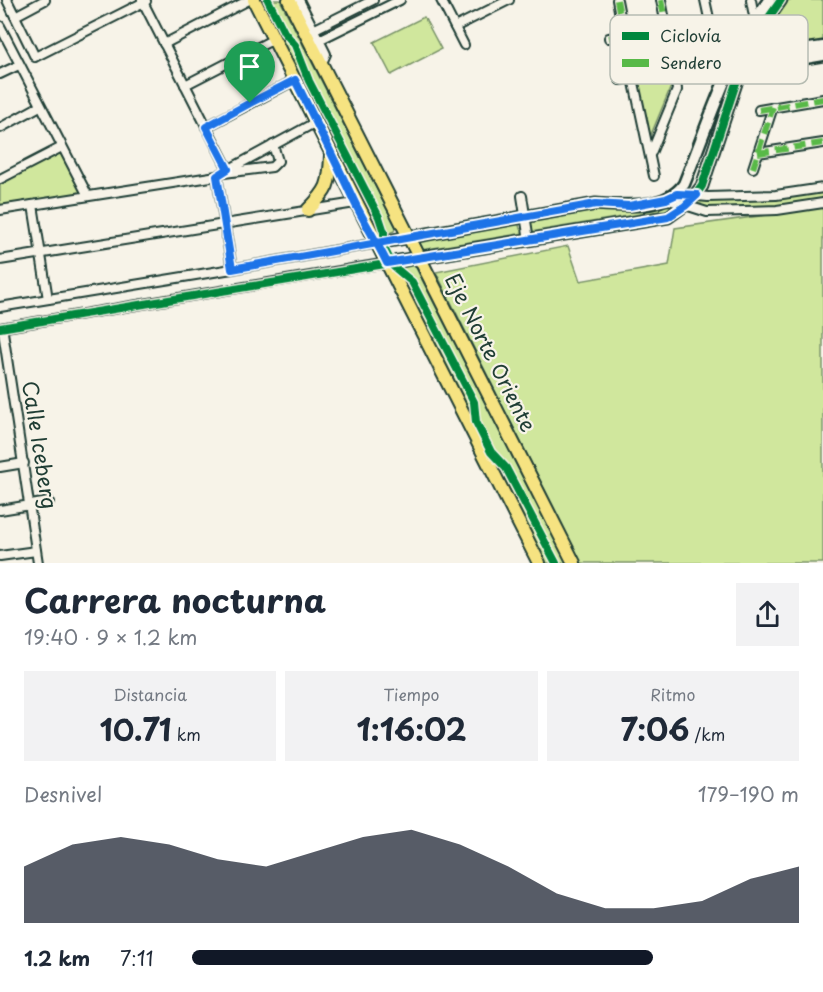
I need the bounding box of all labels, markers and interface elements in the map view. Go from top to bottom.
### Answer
legend [610,15,808,84]
text: Ciclovía [660,23,721,47]
pin [224,41,275,103]
icon: arrive [233,50,266,83]
text: Sendero [660,50,722,74]
street label: Eje Norte Oriente [438,267,546,437]
street label: Calle Iceberg [15,378,67,511]
text: Carrera nocturna [24,574,326,624]
button: share [736,583,799,646]
text: 19:40 · 9 × 1.2 km [24,622,198,652]
text: Distancia [113,682,187,706]
text: Tiempo [383,682,440,706]
text: Ritmo [650,682,695,706]
text: 10.71 [99,706,172,751]
text: 1:16:02 [357,706,466,751]
text: 7:06 [620,706,689,751]
text: km [172,722,201,746]
text: /km [689,722,725,746]
text: Desnivel [24,779,102,809]
text: 179–190 m [698,779,799,809]
text: 1.2 km [24,943,90,973]
text: 7:11 [120,943,154,973]

